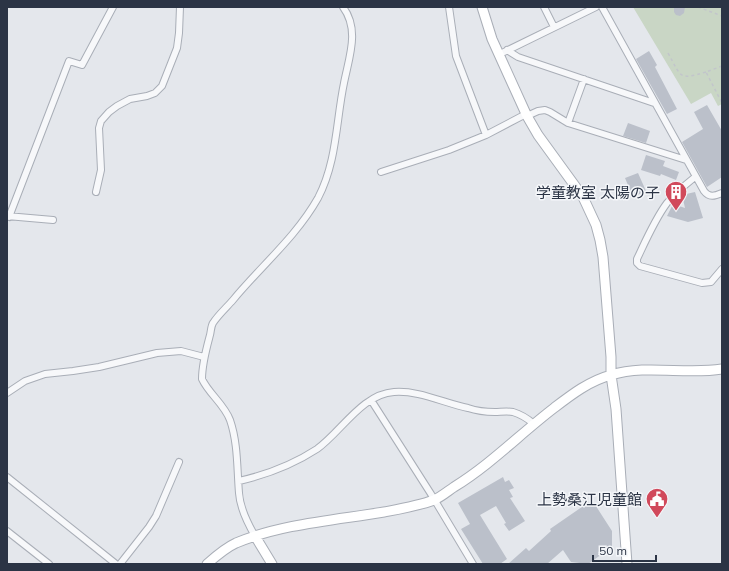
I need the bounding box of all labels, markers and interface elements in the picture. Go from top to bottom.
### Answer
building icon: 学童教室 太陽の子 [663,179,689,212]
place label: 学童教室 太陽の子 [536,183,660,202]
public building icon: 上勢桑江児童館 [644,486,670,519]
place label: 上勢桑江児童館 [537,490,642,509]
scale bar [593,537,656,563]
text: 50 m [599,543,627,558]

